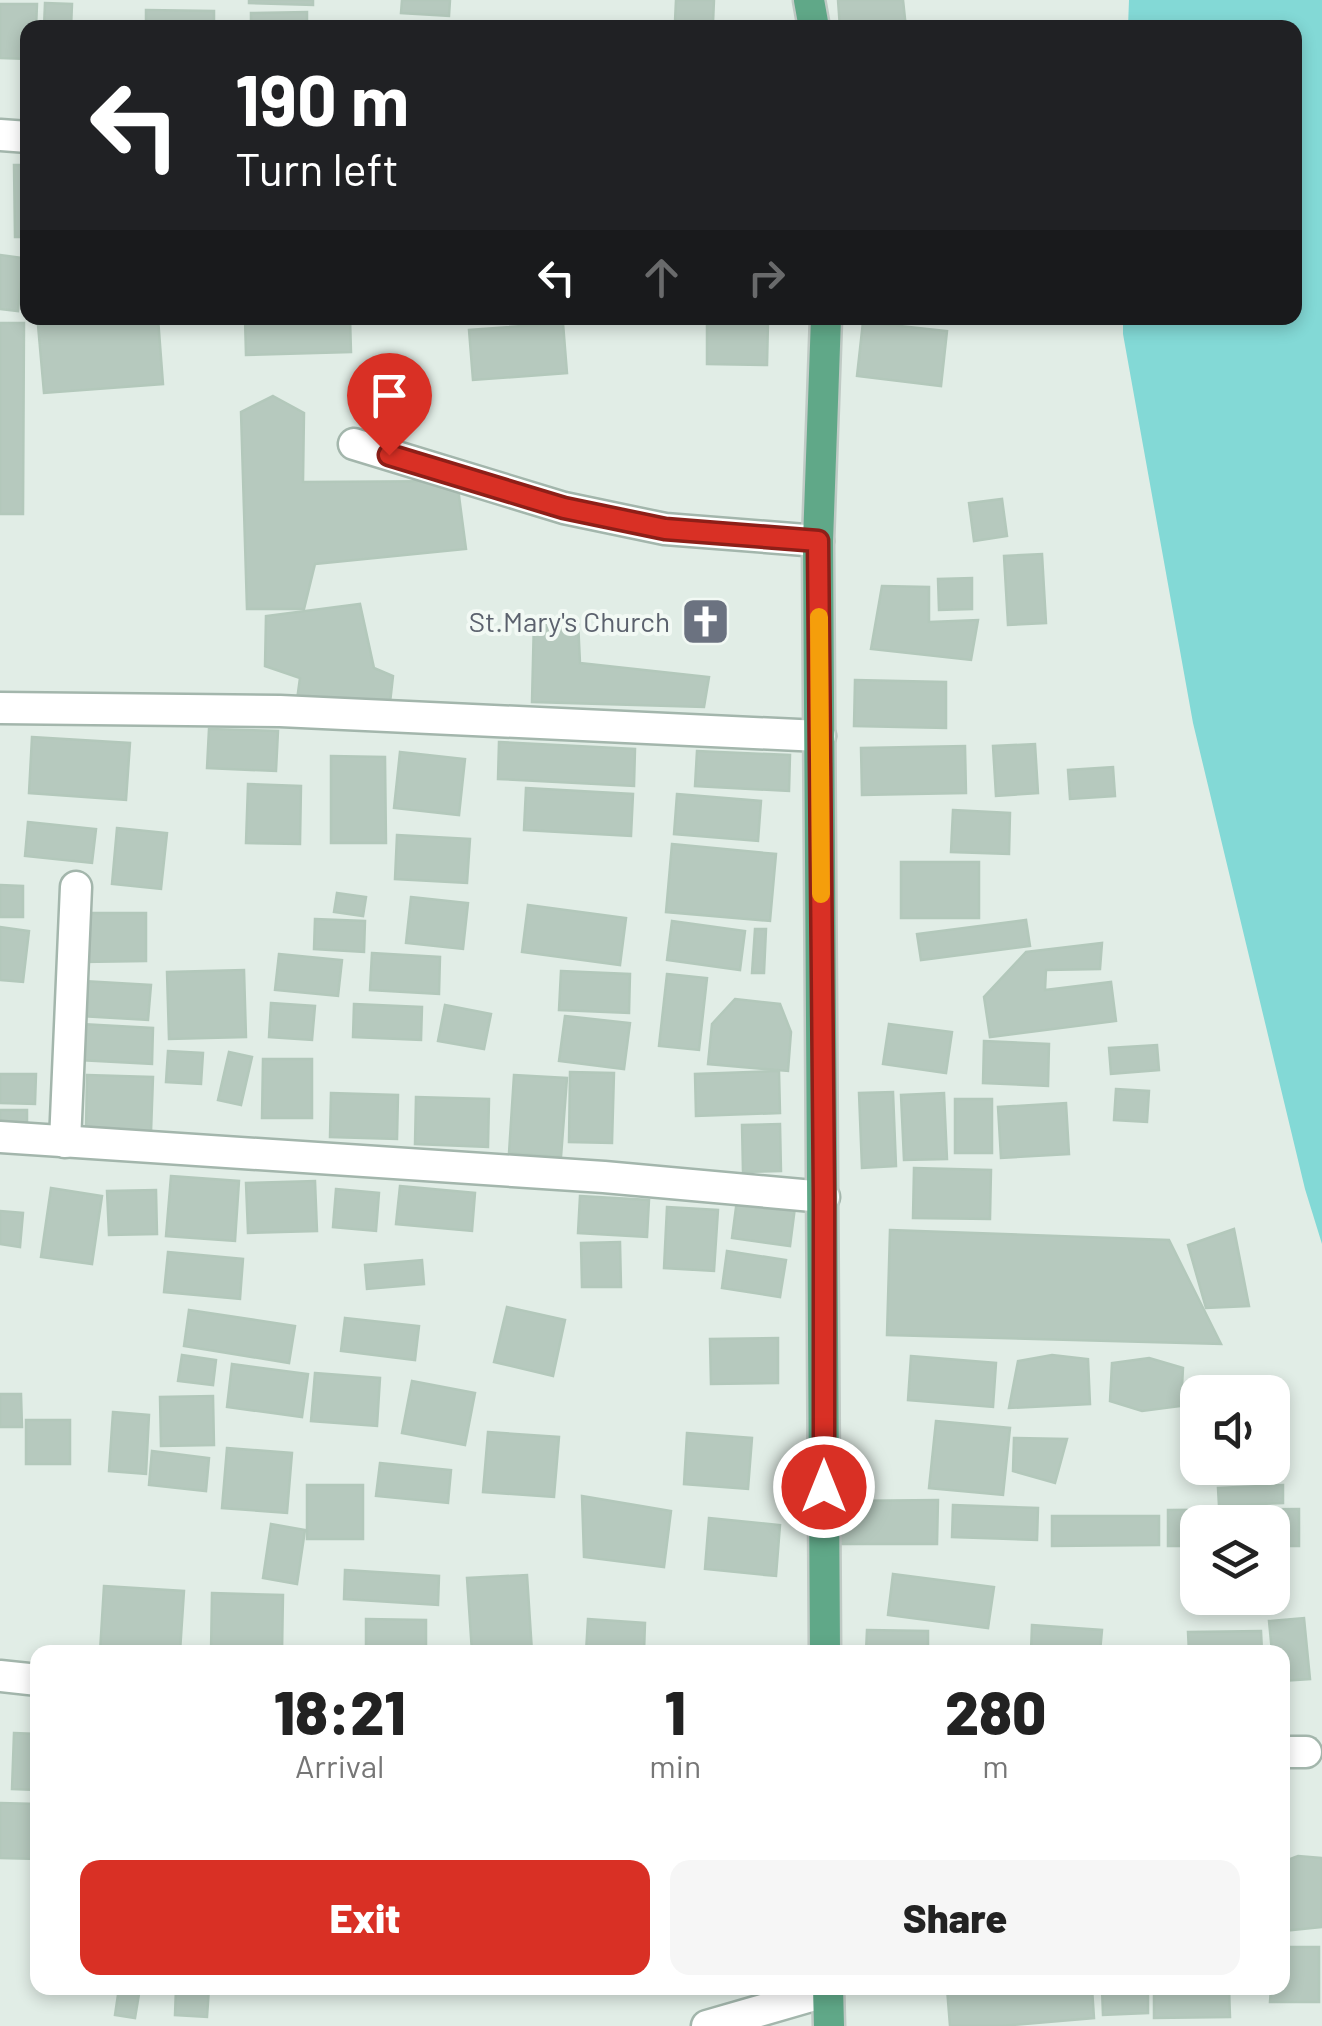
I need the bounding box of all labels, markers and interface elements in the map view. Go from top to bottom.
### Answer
text: 190 m [235,56,409,140]
icon: left [70,60,200,190]
text: Turn left [235,141,399,195]
icon: left [529,250,584,305]
icon: ahead [634,250,689,305]
icon: right [739,250,794,305]
pin [347,353,432,456]
icon: arrive [362,368,417,423]
church icon: St.Mary's Church [679,595,731,647]
place label: St.Mary's Church [469,604,670,638]
map controls [1180,1375,1290,1615]
button: sound [1180,1375,1290,1485]
position arrow [772,1435,876,1539]
button: layers [1180,1505,1290,1615]
text: 18:21 [274,1675,406,1747]
text: 1 [665,1675,686,1747]
text: 280 [945,1675,1046,1747]
text: Arrival [295,1746,384,1784]
text: min [649,1746,701,1784]
text: m [982,1746,1009,1784]
button: Exit [80,1860,650,1975]
button: Share [670,1860,1240,1975]

